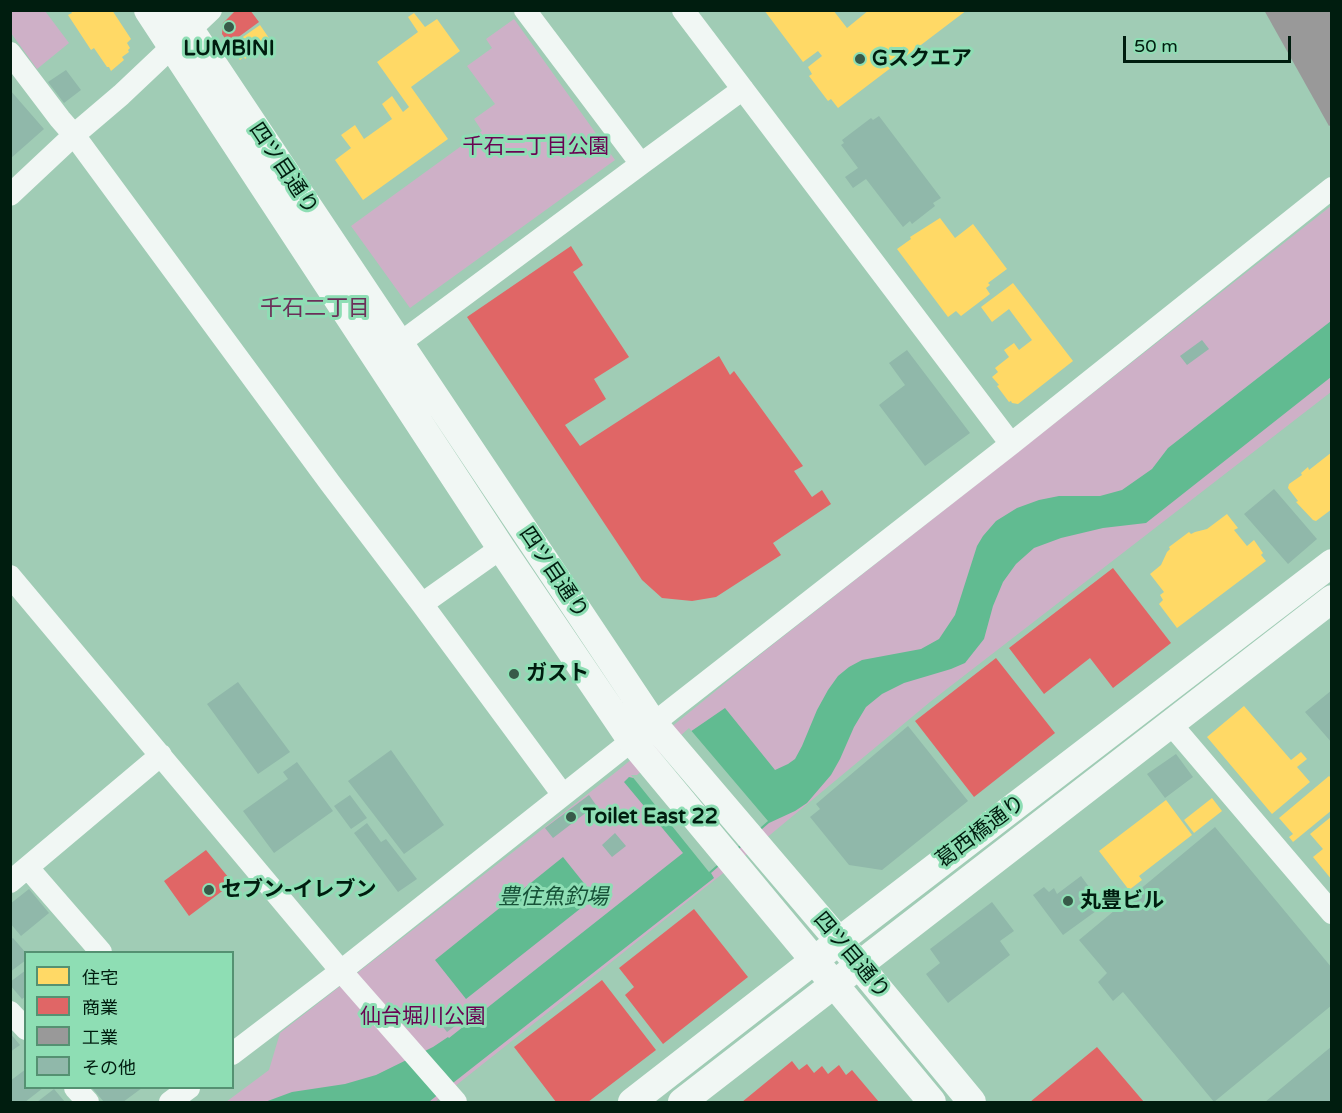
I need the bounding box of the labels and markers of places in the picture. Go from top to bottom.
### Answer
marker: LUMBINI [222,20,236,34]
place label: LUMBINI [183,36,275,62]
place label: Gスクエア [872,46,972,72]
marker: Gスクエア [853,52,867,66]
place label: ガスト [526,661,589,687]
marker: ガスト [507,667,521,681]
place label: Toilet East 22 [583,804,718,830]
marker: Toilet East 22 [564,810,578,824]
place label: セブン-イレブン [221,877,377,903]
marker: セブン-イレブン [202,883,216,897]
place label: 丸豊ビル [1080,888,1164,914]
marker: 丸豊ビル [1061,894,1075,908]

